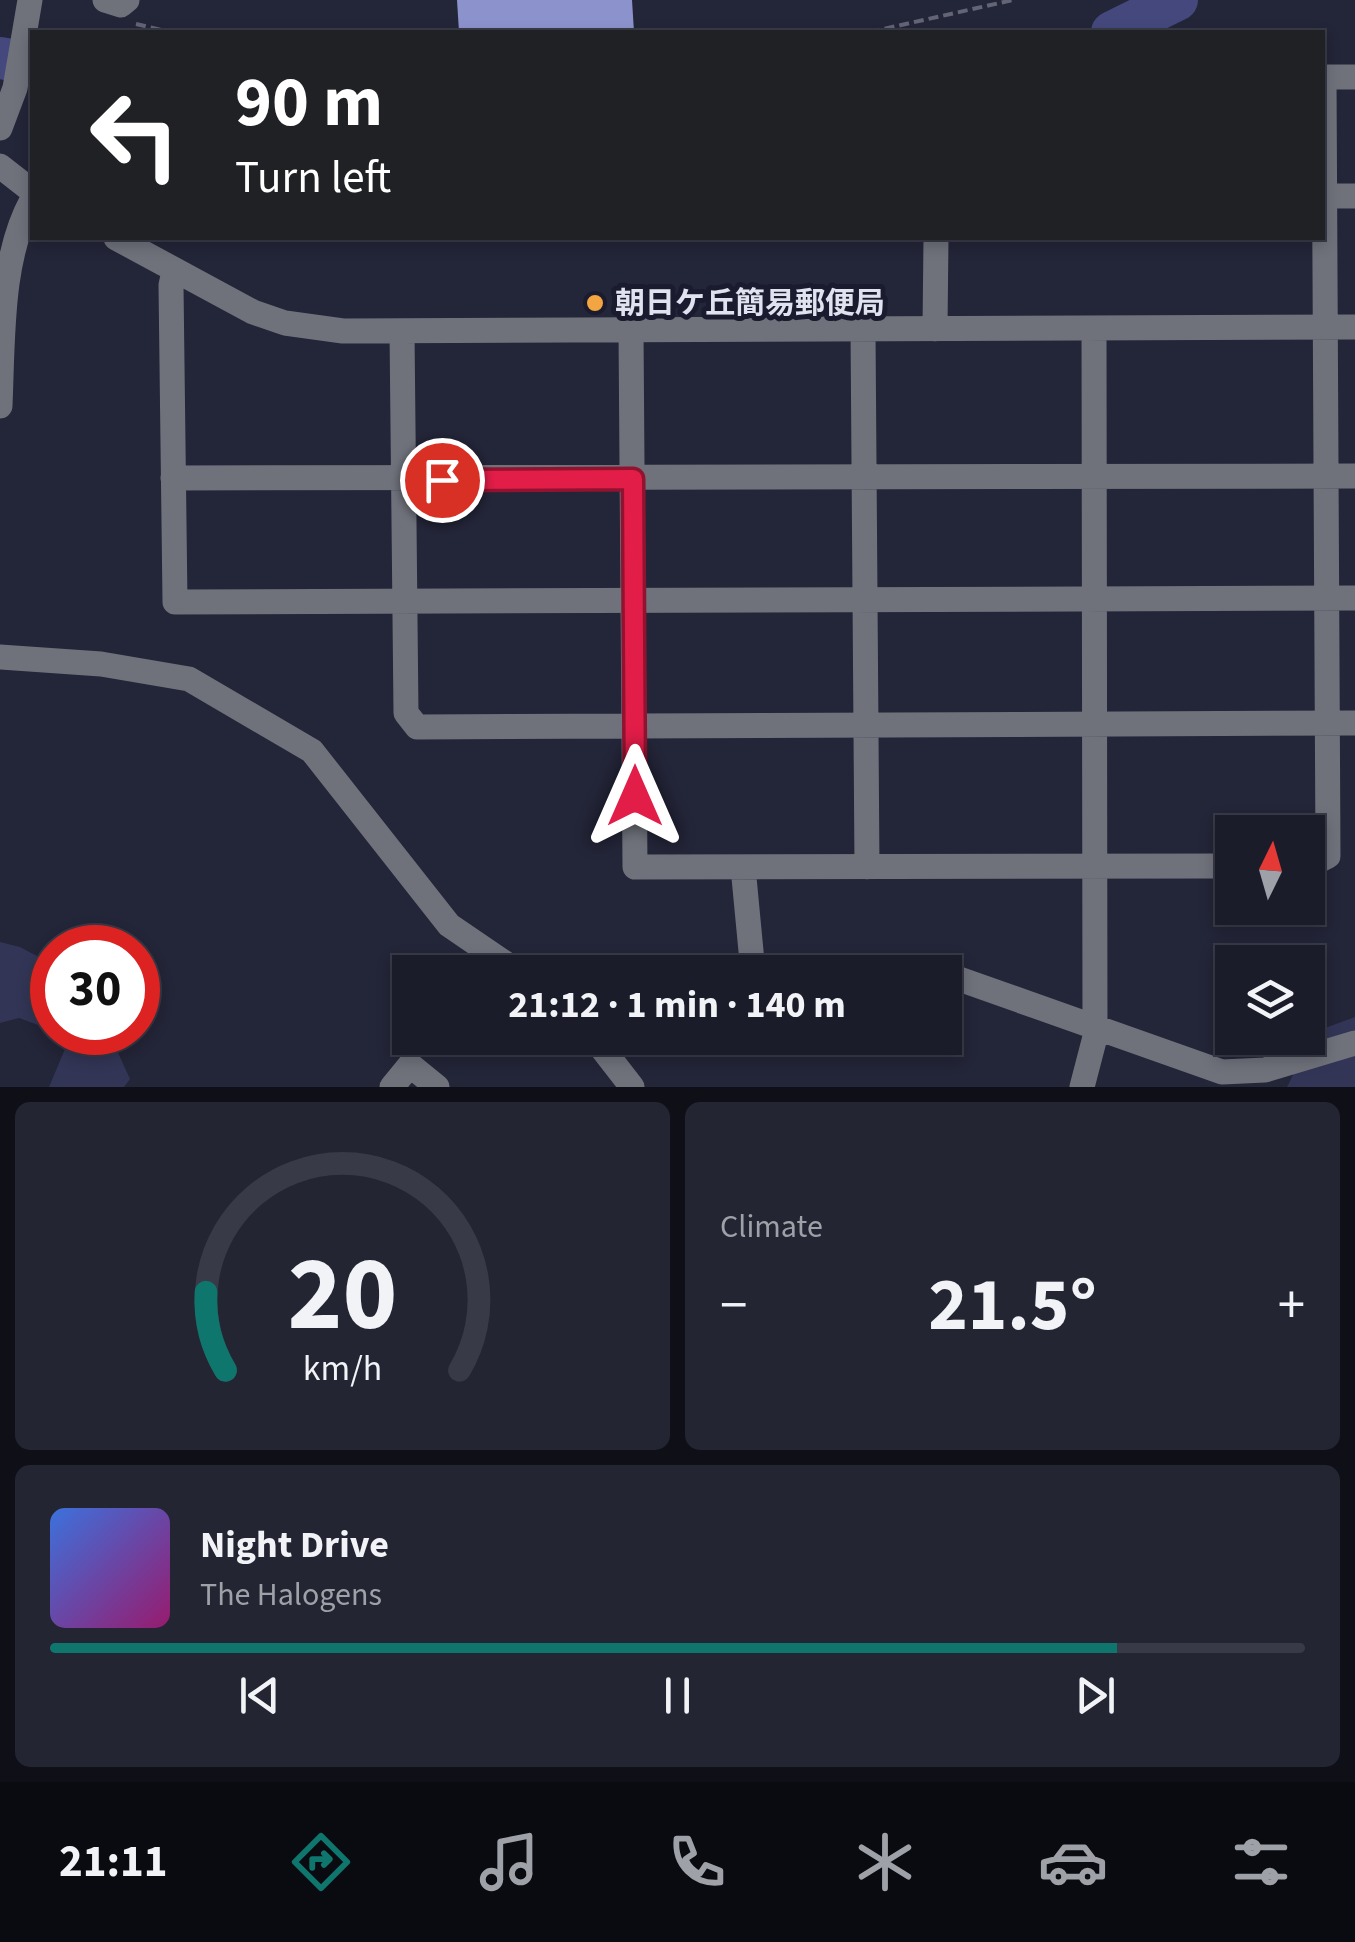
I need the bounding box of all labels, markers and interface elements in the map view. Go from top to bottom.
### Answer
text: 90 m [235,53,383,153]
icon: left [70,70,200,200]
text: Turn left [235,146,391,210]
place label: 朝日ケ丘簡易郵便局 [615,282,885,325]
marker: 朝日ケ丘簡易郵便局 [584,292,606,314]
pin [400,438,485,523]
icon: arrive [415,453,470,508]
position arrow [583,744,687,848]
north arrow [1215,815,1325,925]
map controls [1215,815,1325,1055]
speed limit sign: 30 [30,925,160,1055]
button: layers [1215,945,1325,1055]
text: 21:12 · 1 min · 140 m [508,978,846,1032]
text: Climate [720,1204,823,1250]
text: 20 [288,1222,397,1370]
text: 21.5° [928,1252,1097,1359]
text: − [720,1267,747,1345]
text: + [1278,1267,1305,1345]
text: km/h [303,1343,382,1394]
text: Night Drive [200,1518,389,1572]
text: The Halogens [200,1572,382,1618]
icon: previous [232,1668,287,1723]
icon: pause [650,1668,705,1723]
icon: next [1068,1668,1123,1723]
icon: directions [286,1827,356,1897]
icon: music [474,1827,544,1897]
icon: phone [662,1827,732,1897]
icon: climate [850,1827,920,1897]
icon: car [1038,1827,1108,1897]
icon: filters [1226,1827,1296,1897]
text: 21:11 [59,1830,168,1894]

